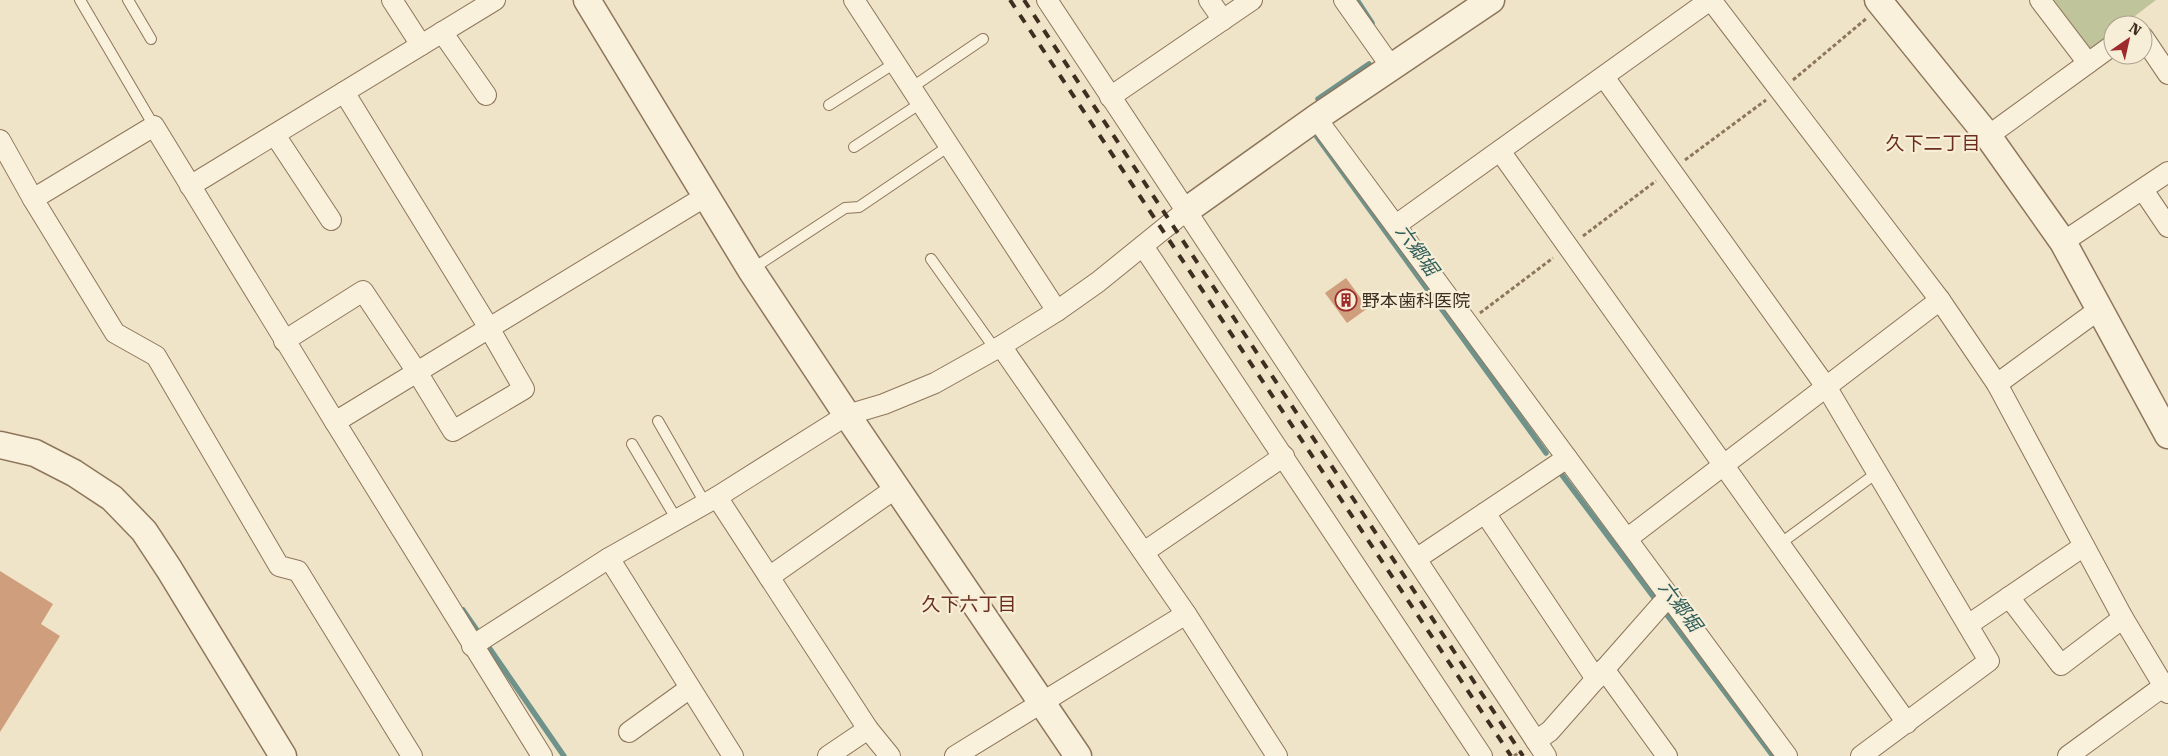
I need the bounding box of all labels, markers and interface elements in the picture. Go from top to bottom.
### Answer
north arrow [2103,15,2153,65]
text: N [2126,20,2144,39]
district label: 久下二丁目 [1885,132,1981,155]
water label: 六郷堀 [1391,220,1445,282]
building icon: 野本歯科医院 [1334,288,1358,312]
place label: 野本歯科医院 [1362,290,1470,311]
water label: 六郷堀 [1654,576,1708,638]
district label: 久下六丁目 [921,593,1017,616]

